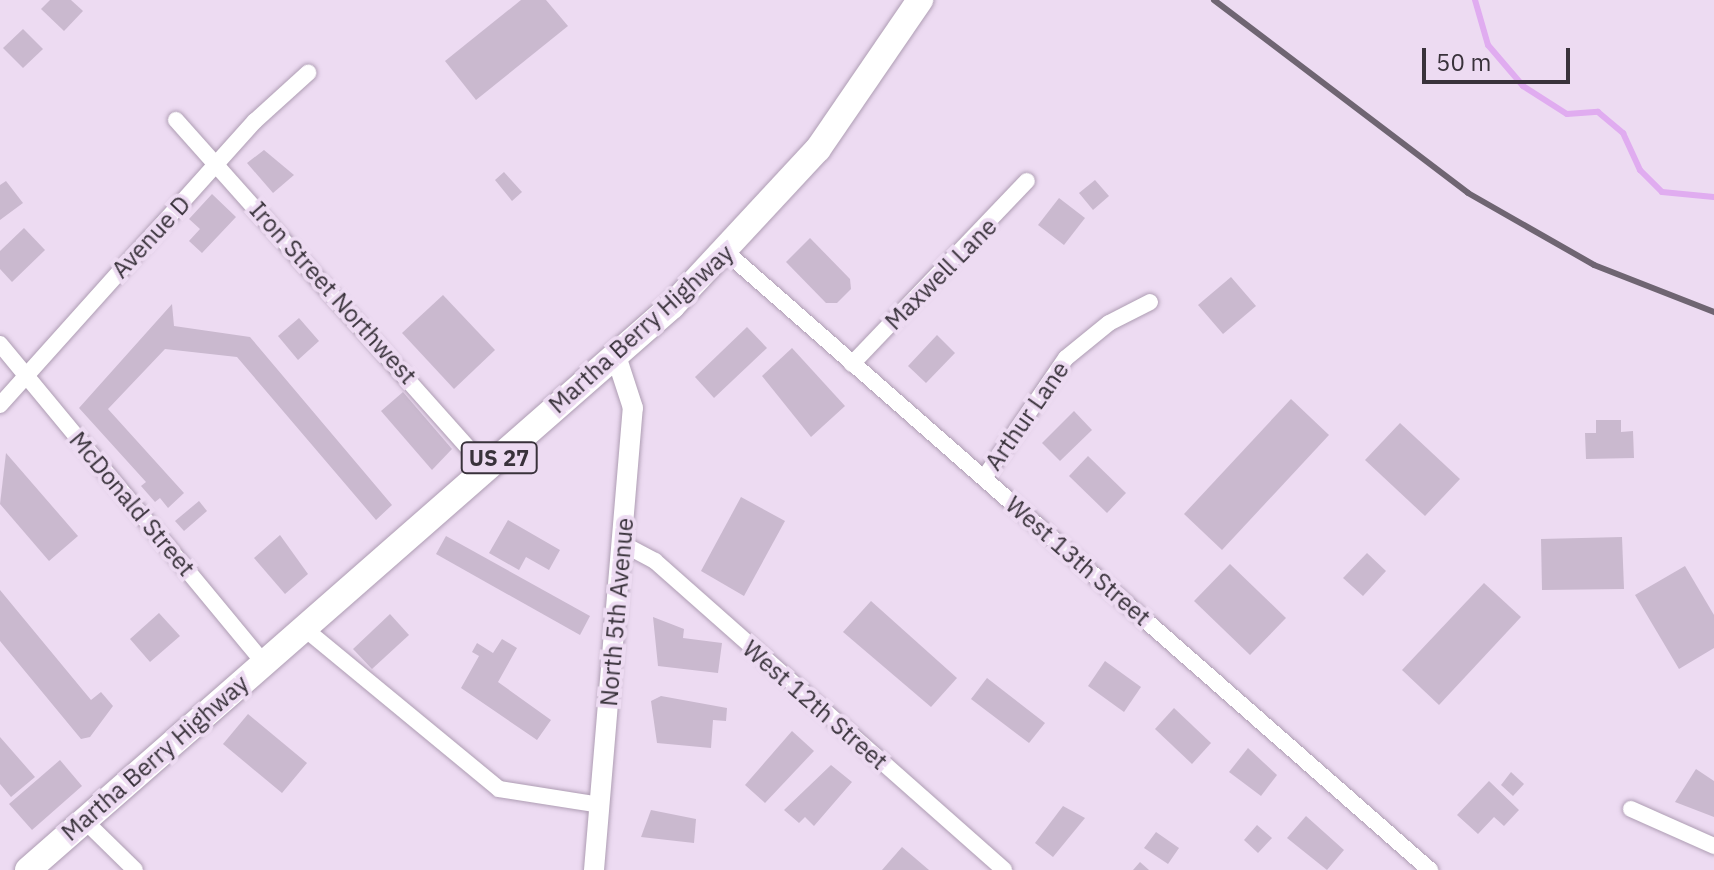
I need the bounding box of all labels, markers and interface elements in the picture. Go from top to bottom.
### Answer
scale bar [1426,32,1574,82]
text: 50 m [1436,46,1491,78]
street label: Avenue D [106,190,196,284]
street label: Iron Street Northwest [244,196,422,390]
street label: Maxwell Lane [879,212,1003,336]
street label: Martha Berry Highway [543,239,739,419]
street label: Arthur Lane [979,356,1075,476]
street label: McDonald Street [63,426,201,582]
road number: US 27 [459,440,539,476]
street label: West 13th Street [1000,490,1156,632]
street label: North 5th Avenue [594,516,640,708]
street label: West 12th Street [737,634,893,776]
street label: Martha Berry Highway [56,669,254,847]

